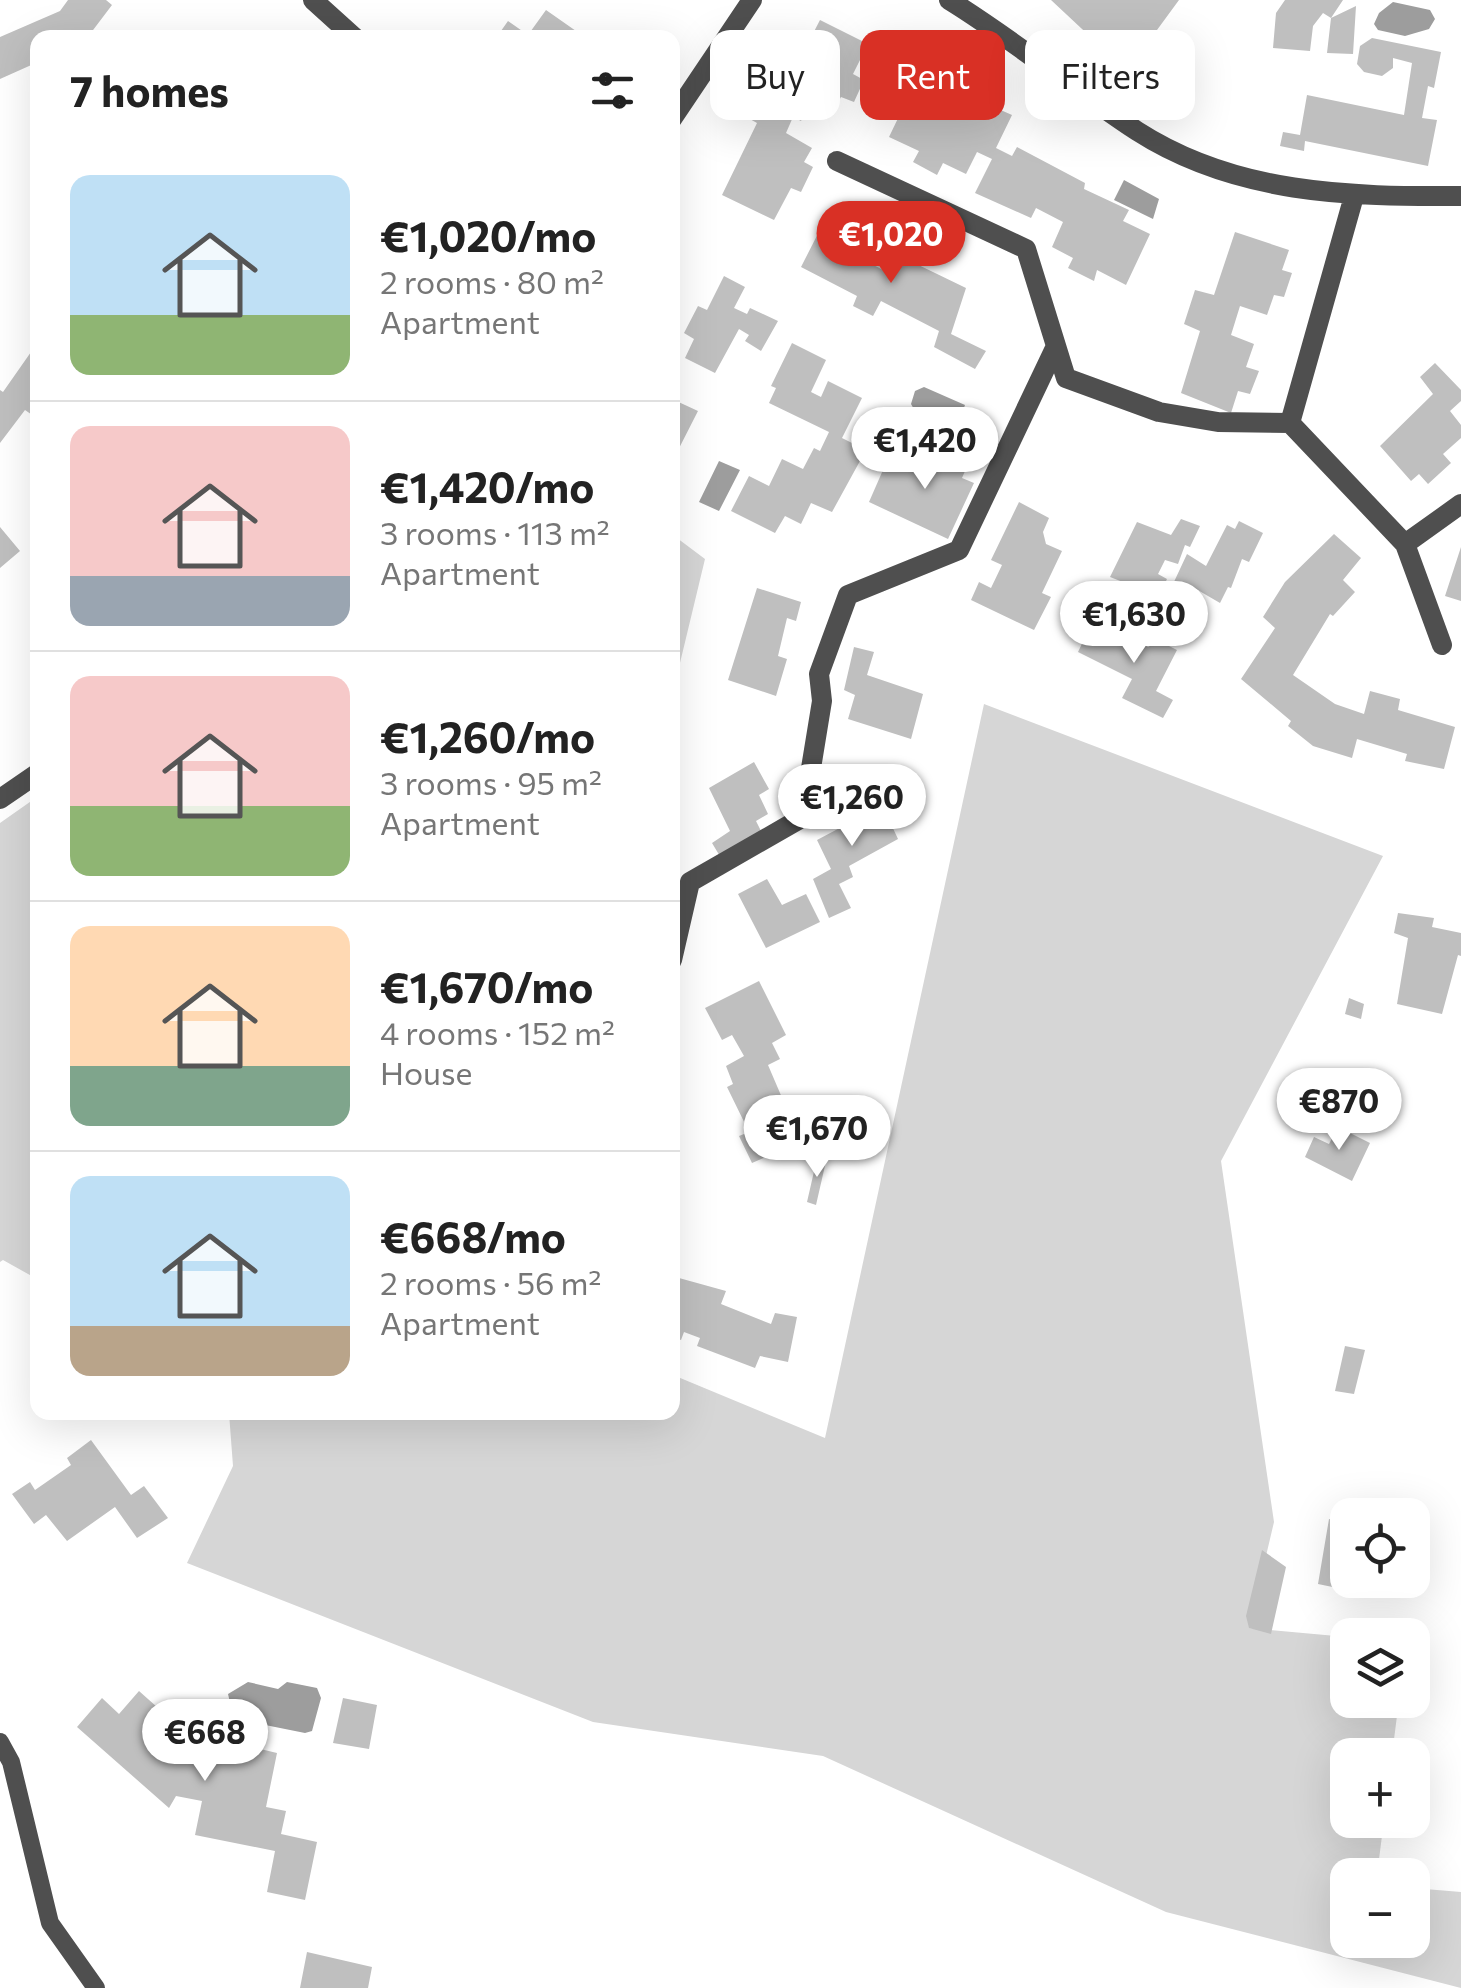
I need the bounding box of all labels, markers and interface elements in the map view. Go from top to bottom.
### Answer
chip: Buy [710,30,840,120]
chip: Rent [860,30,1005,120]
chip: Filters [1025,30,1195,120]
icon: filters [585,63,640,118]
text: 7 homes [70,64,229,116]
pin: €1,020 [810,201,972,286]
text: €1,020/mo [380,209,596,261]
text: €1,020 [839,213,943,253]
icon: home [150,215,270,335]
text: 2 rooms · 80 m² [380,261,604,301]
text: Apartment [380,301,540,341]
pin: €1,420 [844,407,1006,492]
text: €1,420 [873,419,977,459]
text: €1,420/mo [380,460,594,512]
icon: home [150,466,270,586]
text: 3 rooms · 113 m² [380,512,610,552]
text: Apartment [380,552,540,592]
pin: €1,630 [1053,581,1215,666]
text: €1,630 [1082,593,1186,633]
text: €1,260/mo [380,710,595,762]
icon: home [150,716,270,836]
text: 3 rooms · 95 m² [380,762,602,802]
pin: €1,260 [771,764,933,849]
text: €1,260 [800,776,904,816]
text: Apartment [380,802,540,842]
text: €1,670/mo [380,960,593,1012]
icon: home [150,966,270,1086]
text: 4 rooms · 152 m² [380,1012,615,1052]
text: House [380,1052,472,1092]
pin: €870 [1280,1068,1398,1153]
text: €870 [1299,1080,1379,1120]
pin: €1,670 [736,1095,898,1180]
text: €1,670 [766,1107,868,1147]
text: €668/mo [380,1210,566,1262]
icon: home [150,1216,270,1336]
text: 2 rooms · 56 m² [380,1262,601,1302]
text: Apartment [380,1302,540,1342]
map controls [1330,1498,1430,1958]
button: locate [1330,1498,1430,1598]
button: layers [1330,1618,1430,1718]
pin: €668 [146,1699,264,1784]
text: €668 [164,1711,246,1751]
button: + [1330,1738,1430,1838]
button: − [1330,1858,1430,1958]

